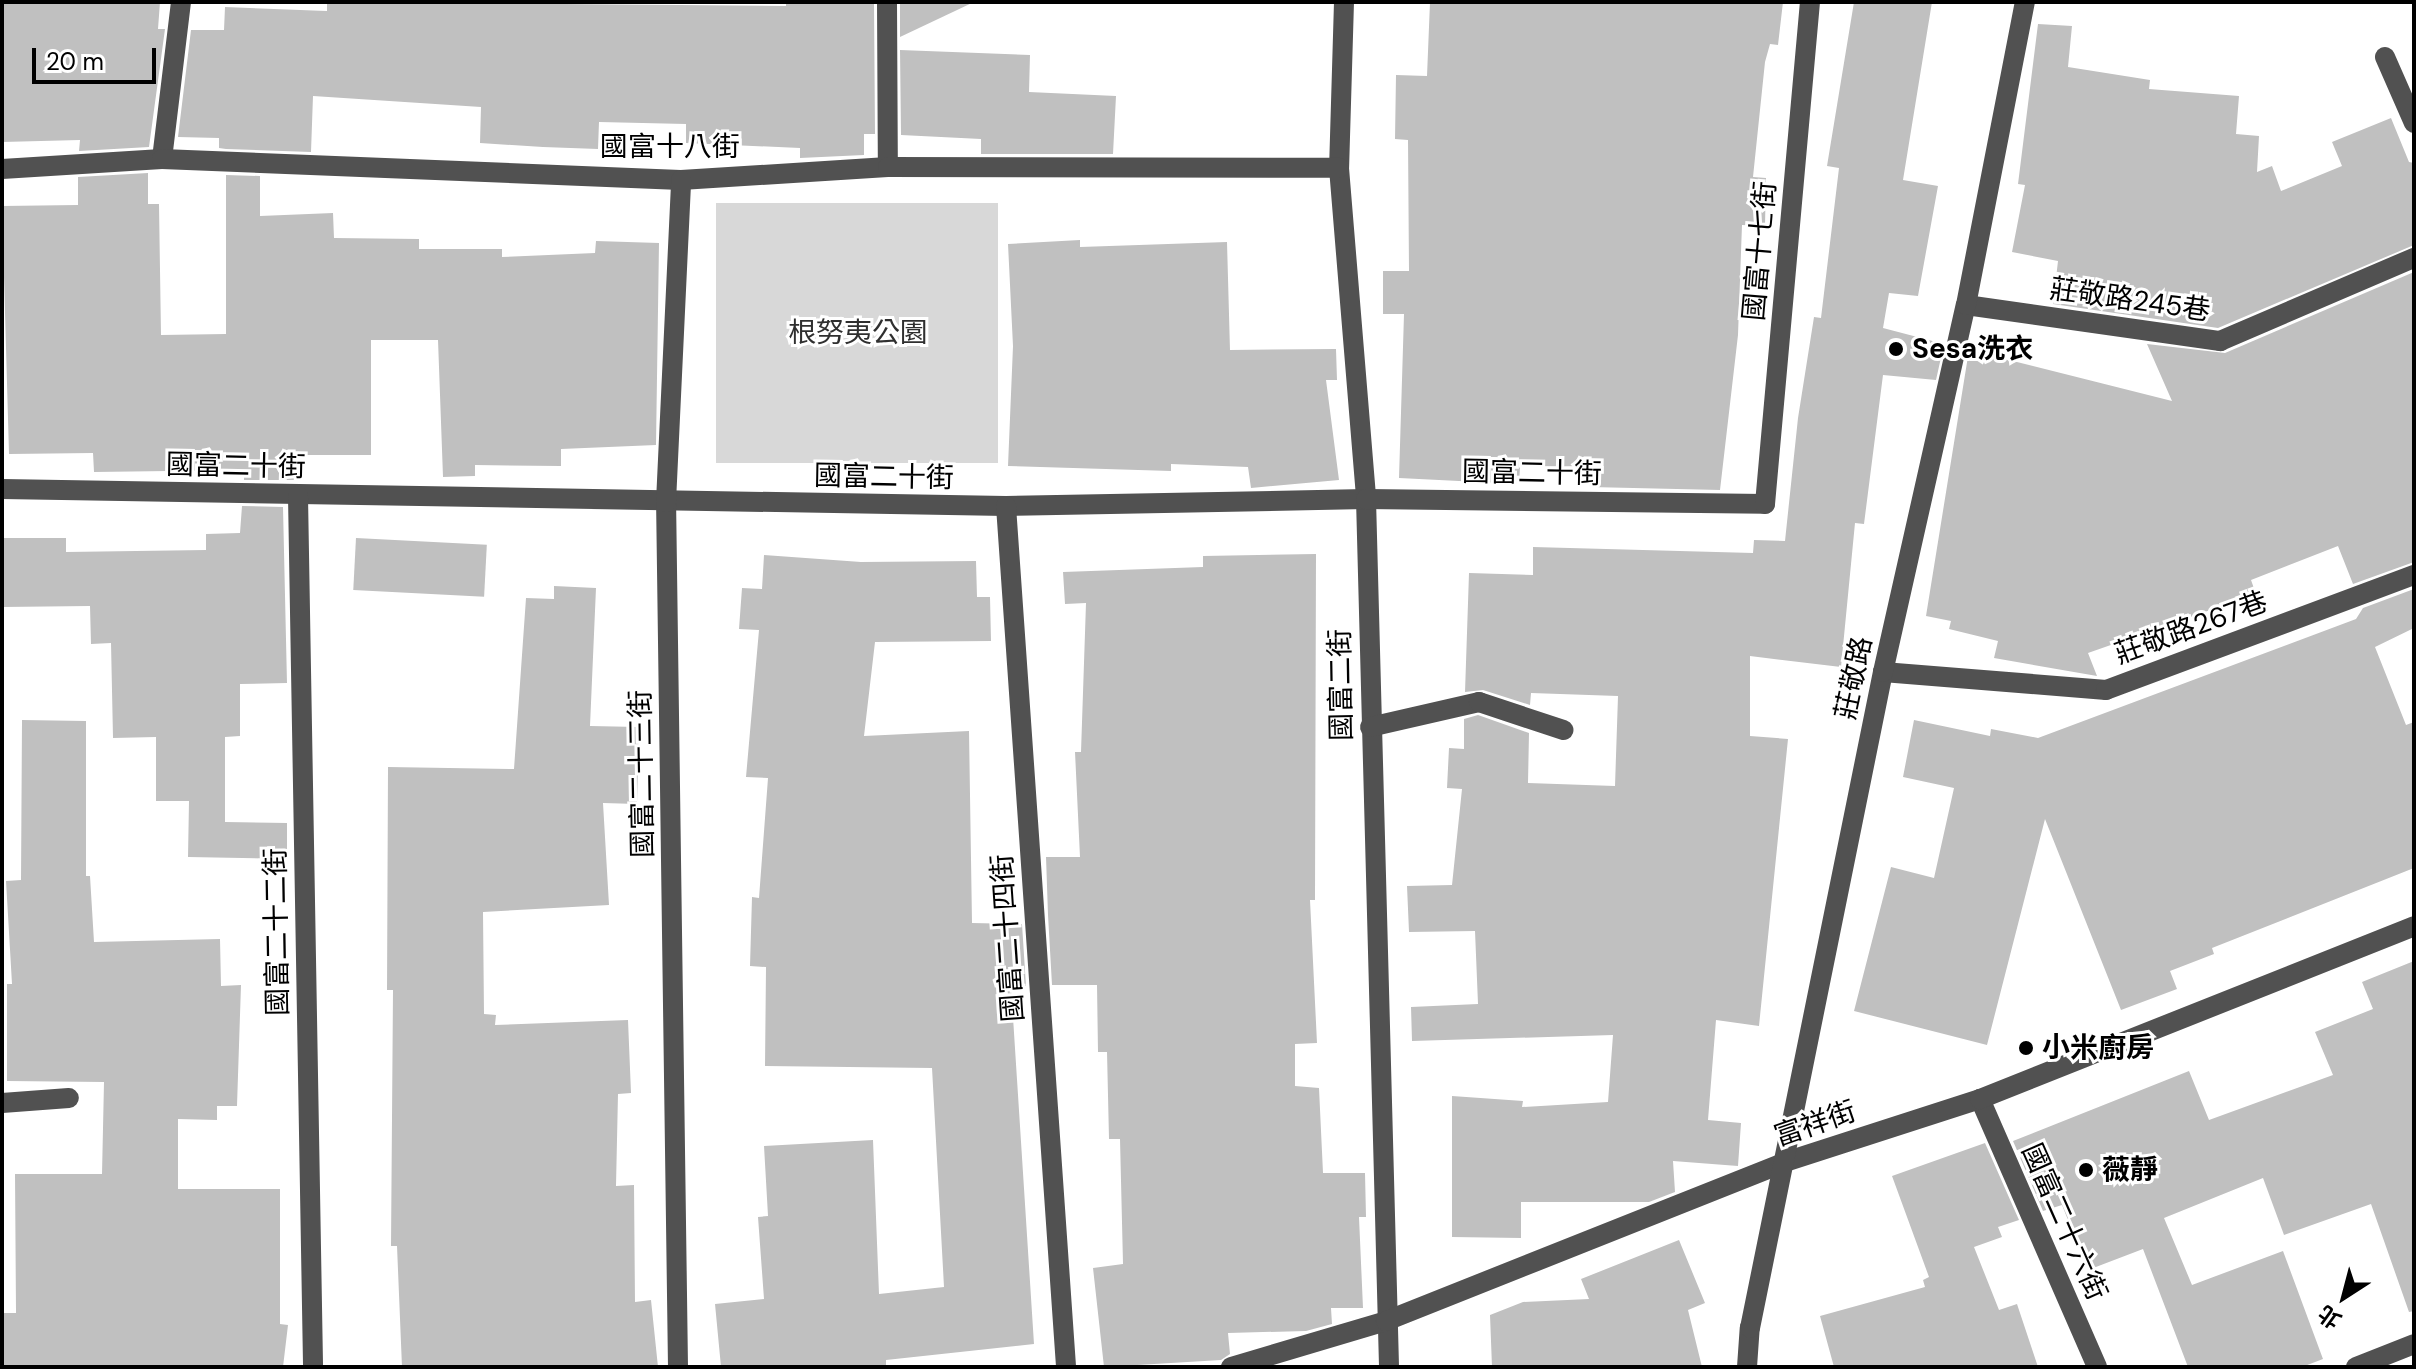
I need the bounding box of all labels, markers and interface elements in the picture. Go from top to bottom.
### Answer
scale bar [36,32,160,82]
text: 20 m [46,46,104,77]
street label: 國富十八街 [600,130,740,164]
street label: 國富十七街 [1737,180,1783,322]
street label: 莊敬路245巷 [2048,272,2212,328]
park label: 根努夷公園 [788,316,928,350]
place label: Sesa洗衣 [1912,332,2033,366]
marker: Sesa洗衣 [1887,340,1905,358]
street label: 國富二十街 [166,448,306,484]
street label: 國富二十街 [1462,455,1602,491]
street label: 國富二十街 [814,459,954,495]
street label: 莊敬路267巷 [2110,585,2272,671]
street label: 國富二街 [1323,629,1359,741]
street label: 莊敬路 [1829,633,1879,723]
street label: 國富二十三街 [624,690,660,858]
street label: 國富二十二街 [259,848,295,1016]
street label: 國富二十四街 [985,853,1031,1023]
place label: 小米廚房 [2042,1031,2154,1065]
marker: 小米廚房 [2017,1039,2035,1057]
street label: 富祥街 [1770,1094,1860,1154]
street label: 國富二十六街 [2014,1138,2114,1306]
place label: 薇靜 [2102,1153,2158,1187]
marker: 薇靜 [2077,1161,2095,1179]
north arrow [2304,1257,2384,1337]
text: 北 [2312,1299,2347,1335]

